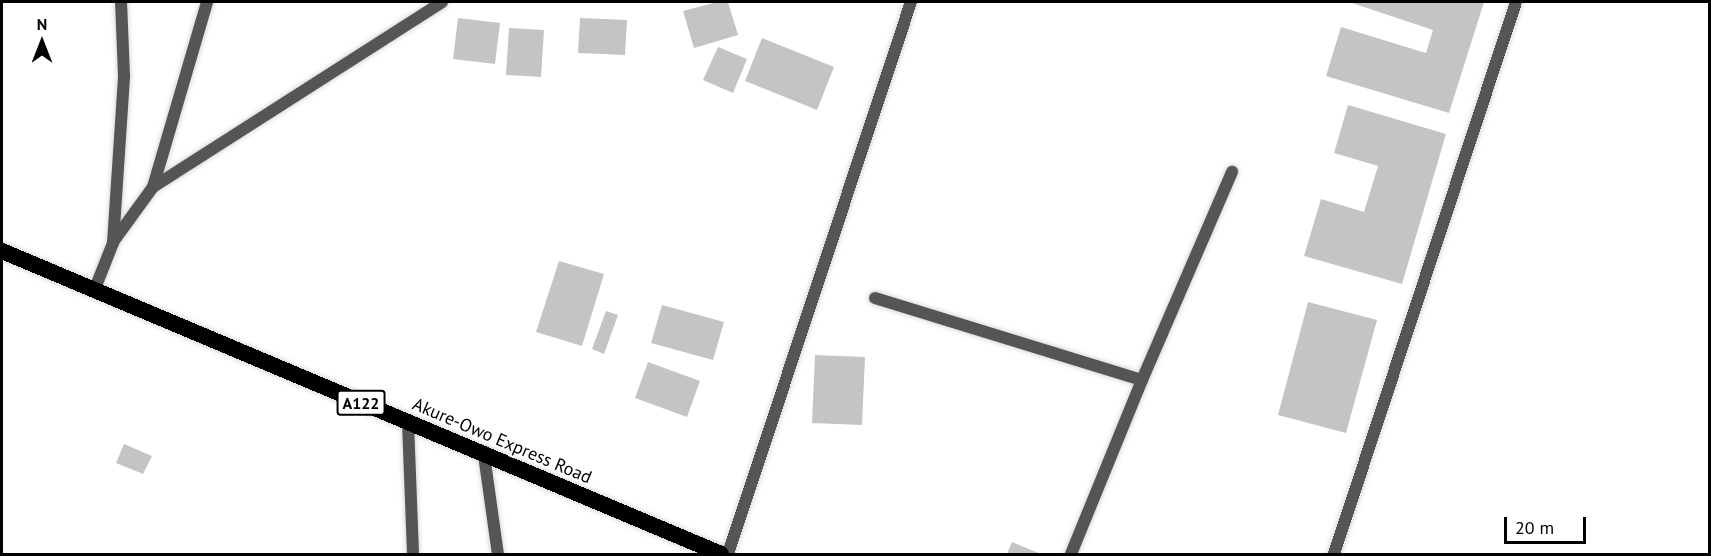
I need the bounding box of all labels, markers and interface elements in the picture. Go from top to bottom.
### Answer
north arrow [12,12,72,72]
text: N [37,14,47,34]
road number: A122 [336,390,386,416]
street label: Akure-Owo Express Road [409,393,595,489]
scale bar [1507,505,1590,543]
text: 20 m [1515,516,1554,539]

